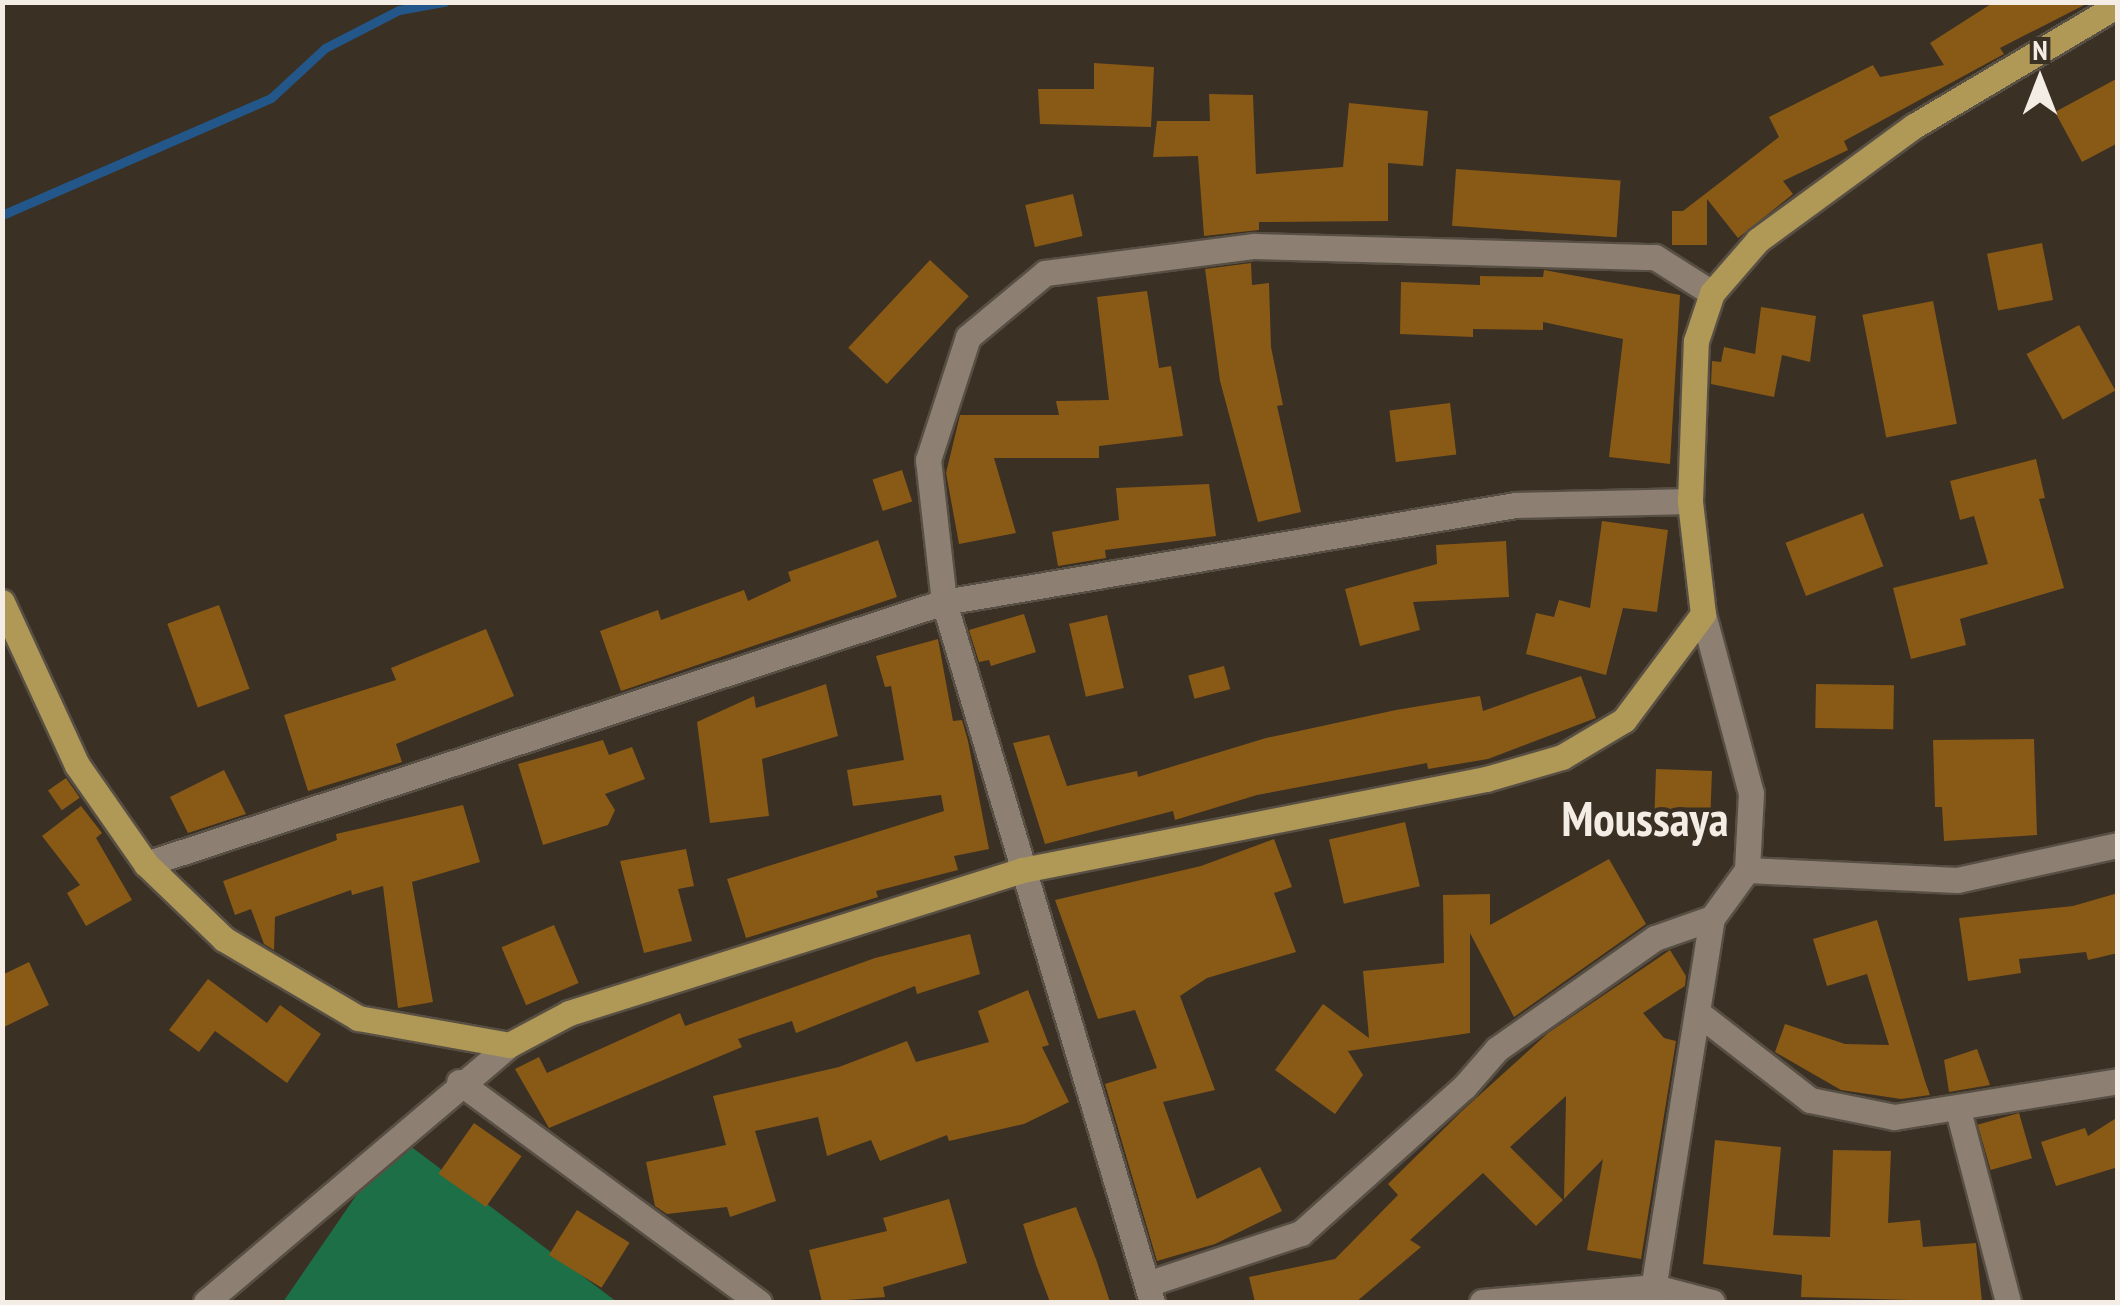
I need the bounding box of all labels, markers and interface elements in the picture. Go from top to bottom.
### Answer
north arrow [1990,30,2090,130]
text: N [2032,31,2048,68]
district label: Moussaya [1561,790,1729,848]

